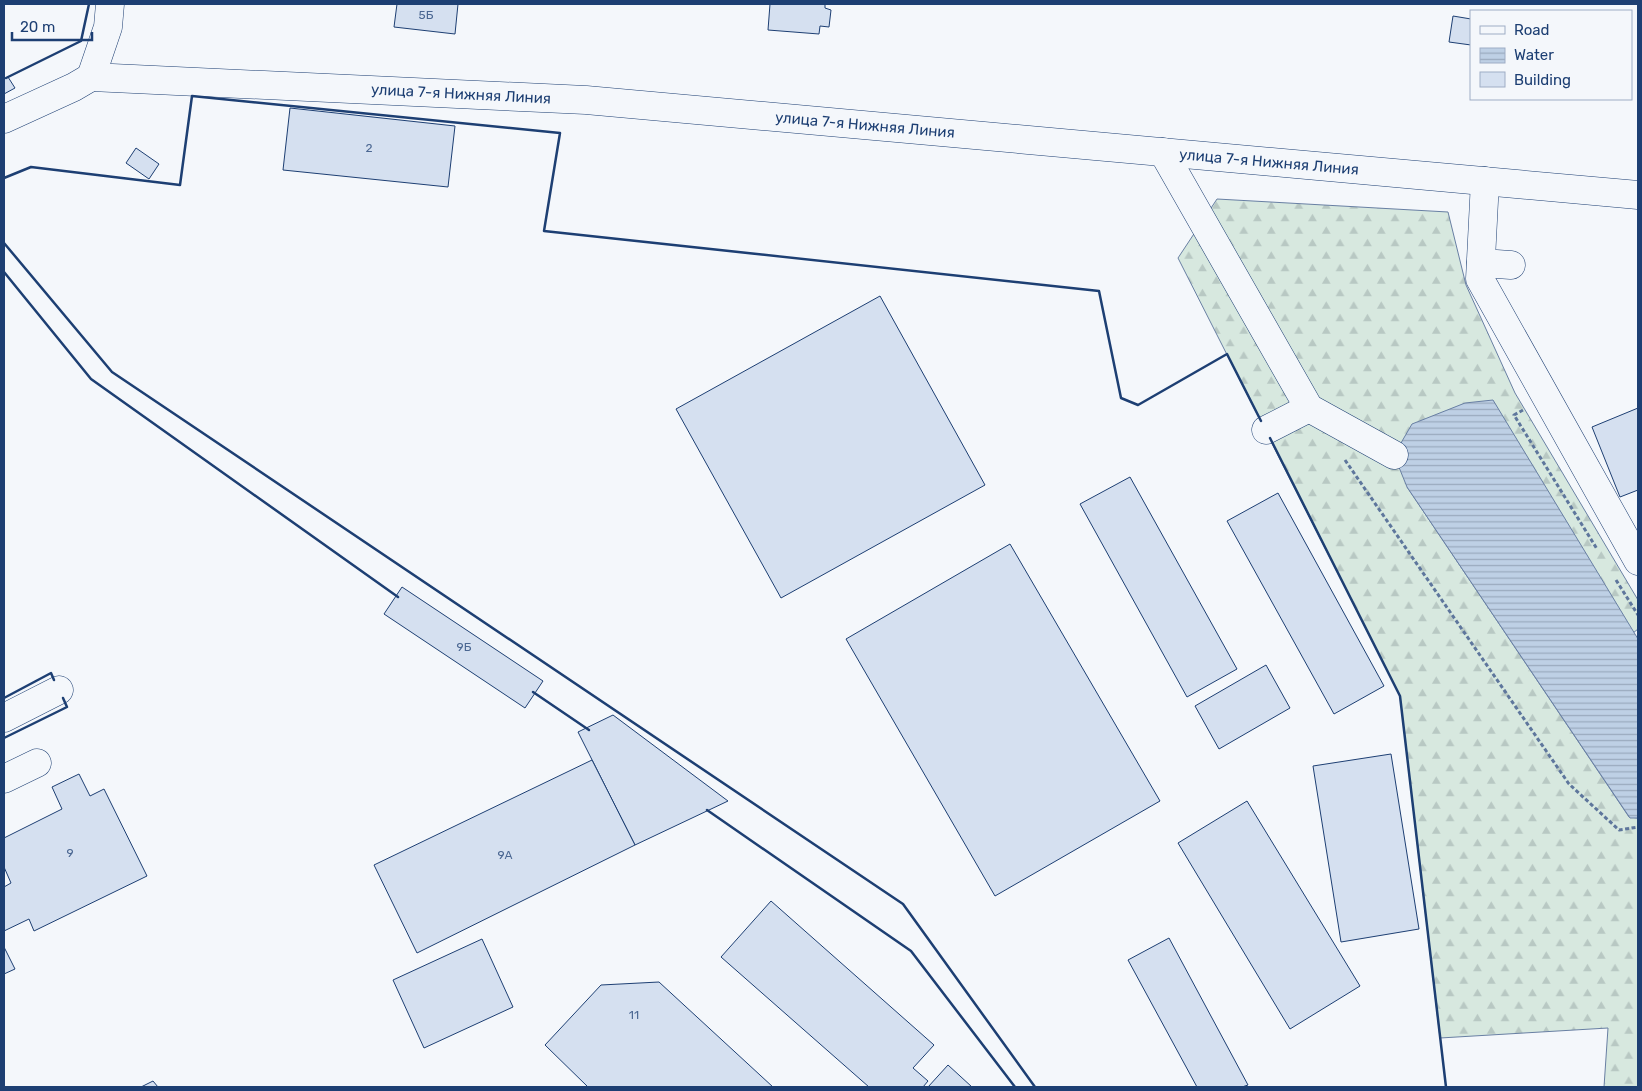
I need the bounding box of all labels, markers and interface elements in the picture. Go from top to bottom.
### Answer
house number: 5Б [419,8,434,22]
scale bar [12,10,92,42]
legend [1470,10,1632,100]
text: 20 m [20,18,55,36]
text: Road [1514,21,1550,39]
text: Water [1514,46,1554,64]
text: Building [1514,71,1571,89]
street label: улица 7-я Нижняя Линия [371,80,551,108]
street label: улица 7-я Нижняя Линия [774,108,956,142]
house number: 2 [365,141,373,155]
street label: улица 7-я Нижняя Линия [1178,145,1360,179]
house number: 9Б [457,640,472,654]
house number: 9 [66,846,74,860]
house number: 9А [497,848,513,862]
house number: 11 [629,1008,639,1022]

